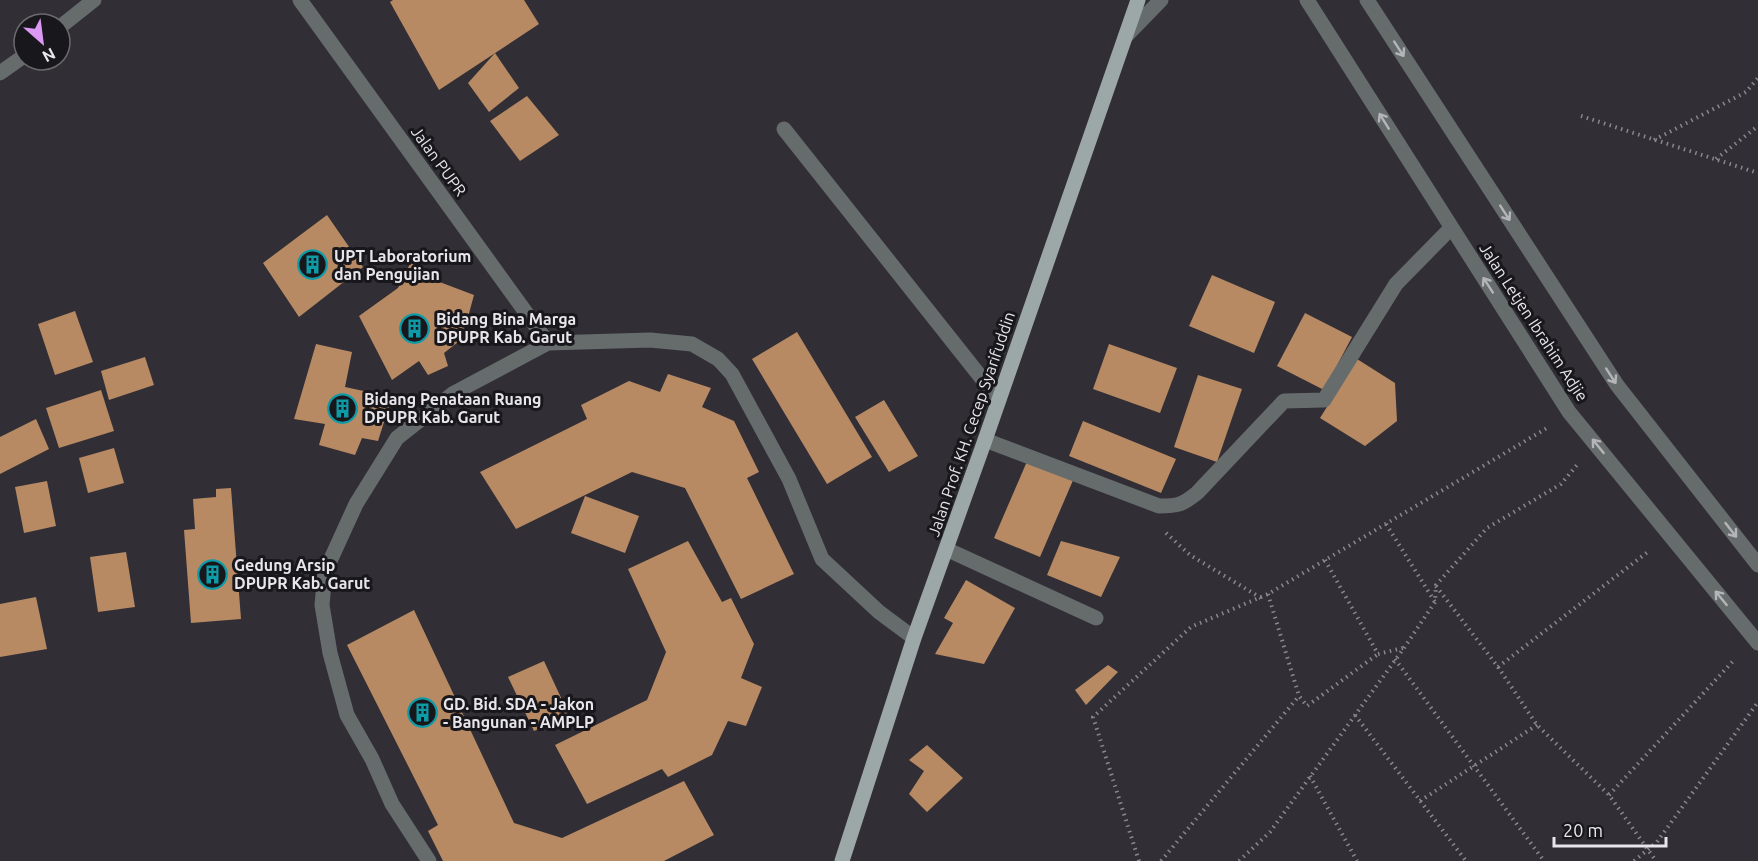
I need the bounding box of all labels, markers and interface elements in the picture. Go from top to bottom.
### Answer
north arrow [12,12,72,72]
one-way arrow [1393,40,1405,57]
text: N [40,44,59,66]
one-way arrow [1377,113,1389,130]
street label: Jalan PUPR [408,123,470,199]
one-way arrow [1498,204,1511,221]
street label: Jalan Letjen Ibrahim Adjie [1476,240,1592,404]
place label: UPT Laboratorium dan Pengujian [334,247,471,283]
building icon: UPT Laboratorium dan Pengujian [297,249,329,281]
one-way arrow [1482,277,1494,294]
street label: Jalan Prof. KH. Cecep Syarifuddin [924,309,1018,539]
place label: Bidang Bina Marga DPUPR Kab. Garut [436,310,576,346]
building icon: Bidang Bina Marga DPUPR Kab. Garut [399,312,431,344]
one-way arrow [1605,367,1617,384]
place label: Bidang Penataan Ruang DPUPR Kab. Garut [364,390,541,426]
building icon: Bidang Penataan Ruang DPUPR Kab. Garut [327,392,359,424]
one-way arrow [1591,439,1604,455]
one-way arrow [1724,522,1737,538]
place label: Gedung Arsip DPUPR Kab. Garut [234,556,370,592]
building icon: Gedung Arsip DPUPR Kab. Garut [197,558,229,590]
one-way arrow [1715,590,1728,606]
place label: GD. Bid. SDA - Jakon - Bangunan - AMPLP [443,695,594,731]
building icon: GD. Bid. SDA - Jakon - Bangunan - AMPLP [406,697,438,729]
scale bar [1554,810,1666,848]
text: 20 m [1563,820,1603,840]

